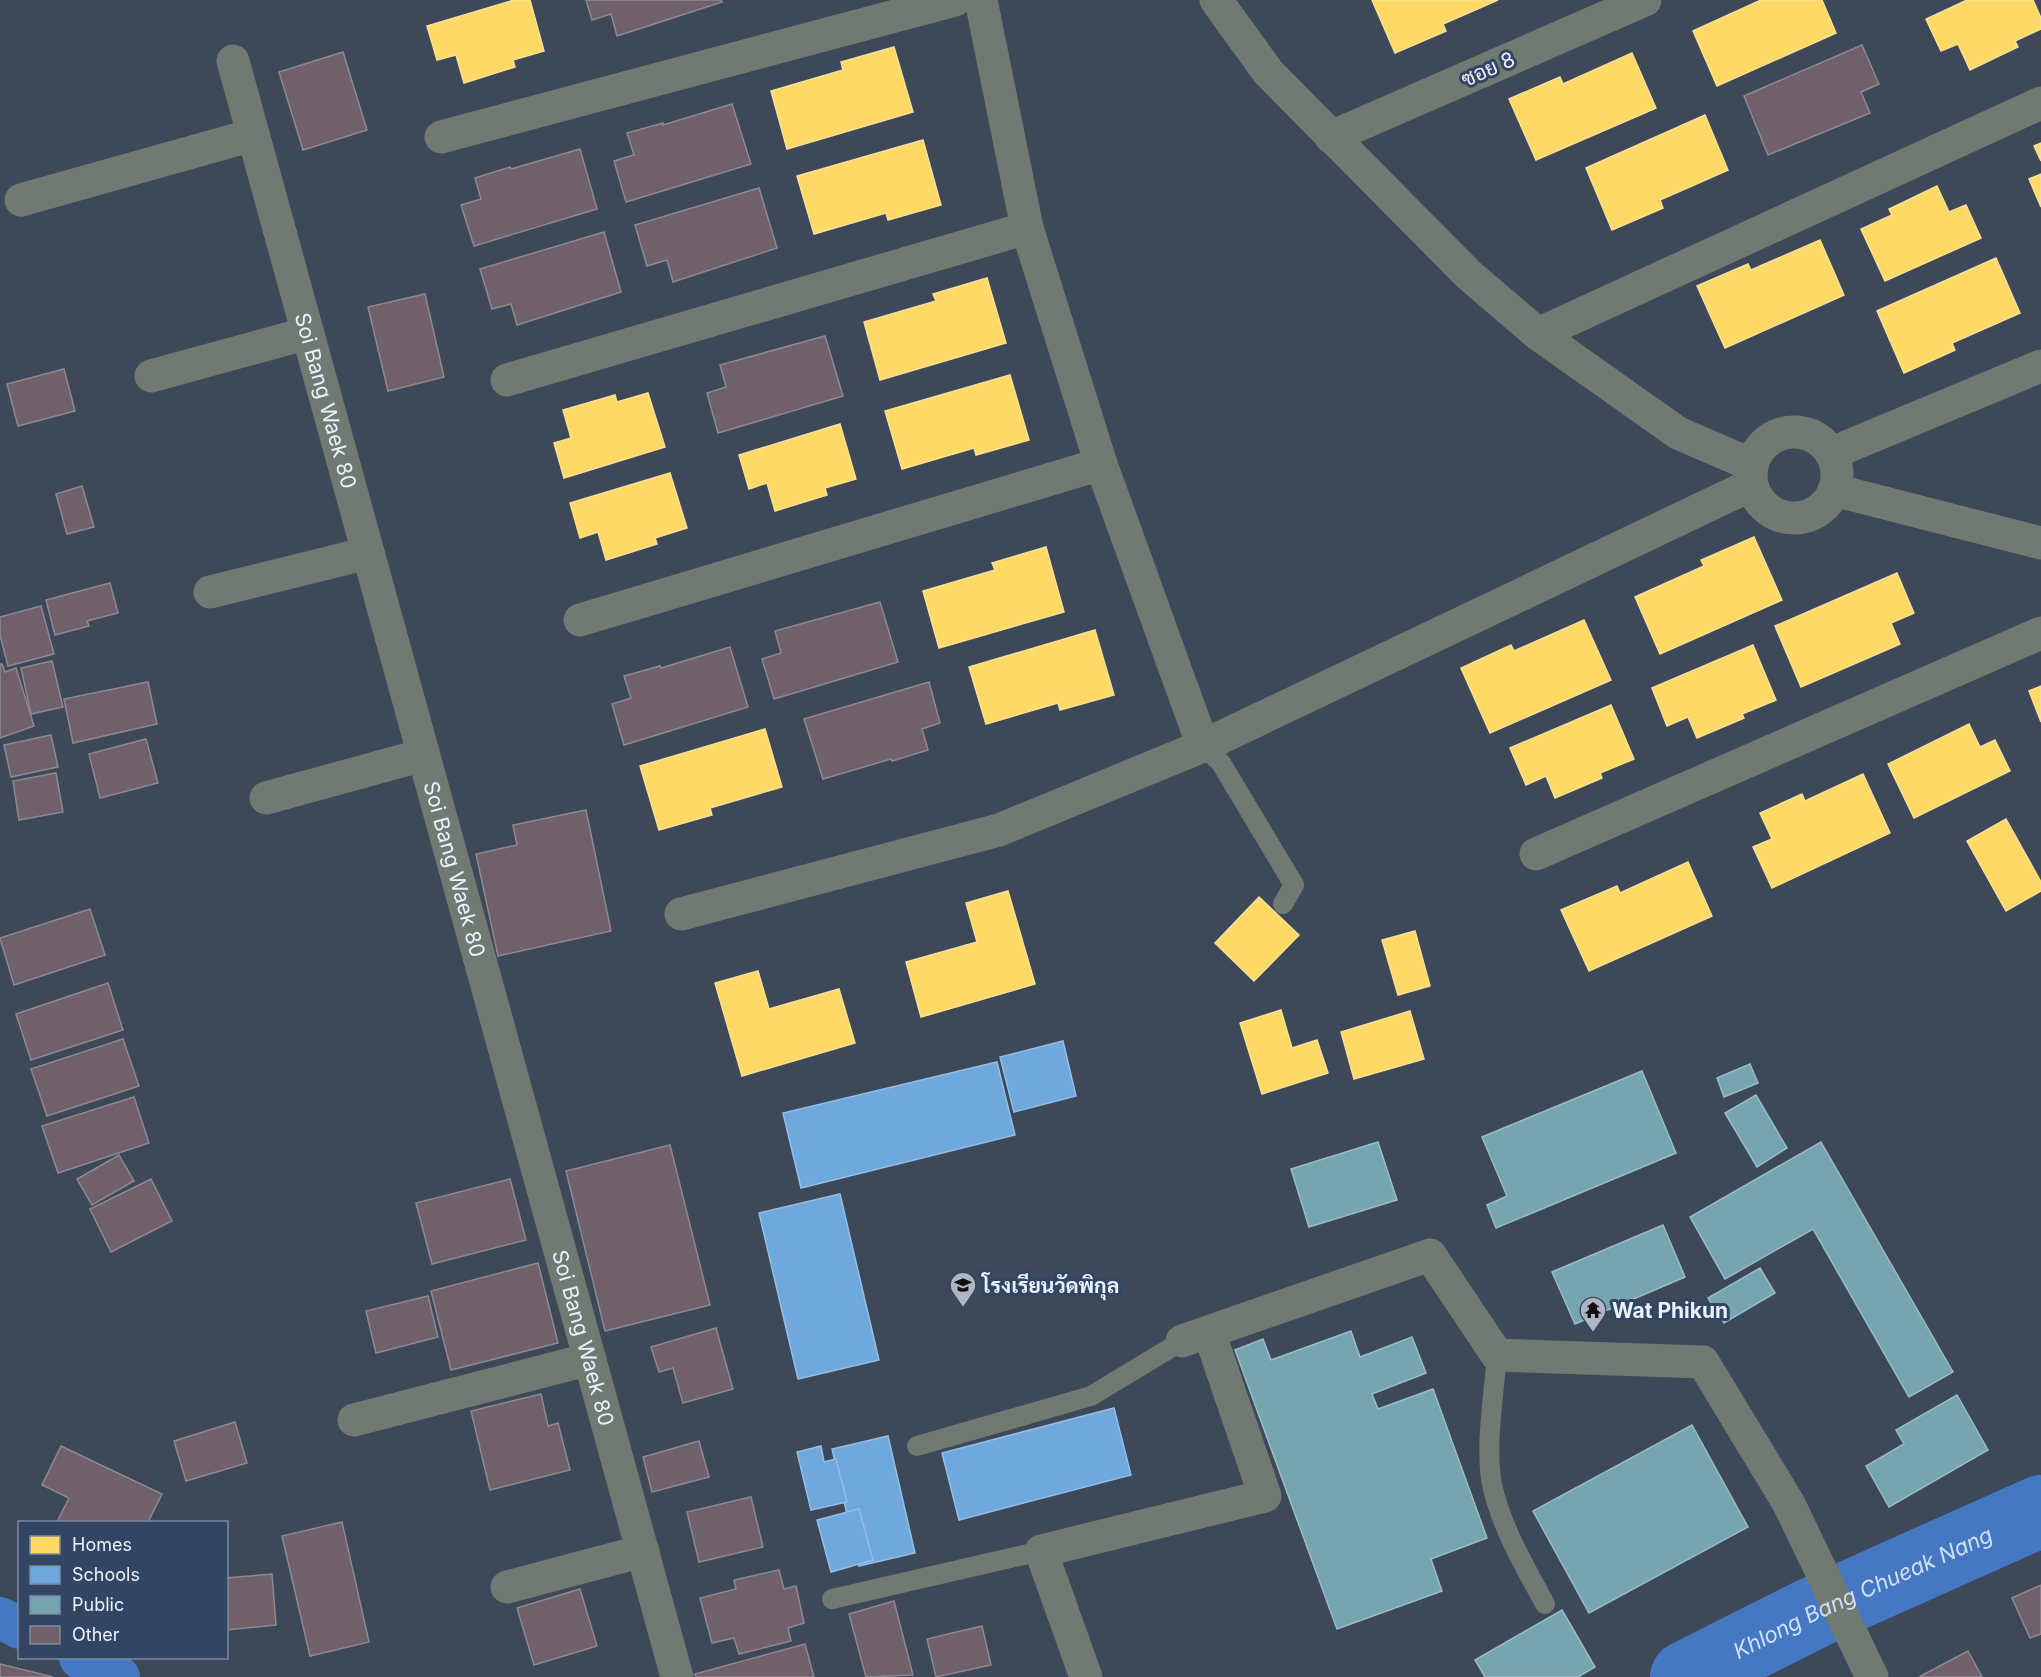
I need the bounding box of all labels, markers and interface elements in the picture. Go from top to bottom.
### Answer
street label: ซอย 8 [1457,46,1519,92]
street label: Soi Bang Waek 80 [290,310,362,491]
street label: Soi Bang Waek 80 [419,778,491,960]
street label: Soi Bang Waek 80 [548,1247,620,1428]
school or university icon: โรงเรียนวัดพิกุล [948,1270,978,1308]
place label: โรงเรียนวัดพิกุล [980,1272,1119,1301]
temple icon: Wat Phikun [1578,1295,1608,1333]
place label: Wat Phikun [1612,1298,1728,1323]
legend [18,1521,228,1659]
water label: Khlong Bang Chueak Nang [1729,1521,1996,1664]
text: Homes [72,1534,132,1555]
text: Schools [72,1564,140,1585]
text: Public [72,1594,124,1615]
text: Other [72,1624,120,1645]

